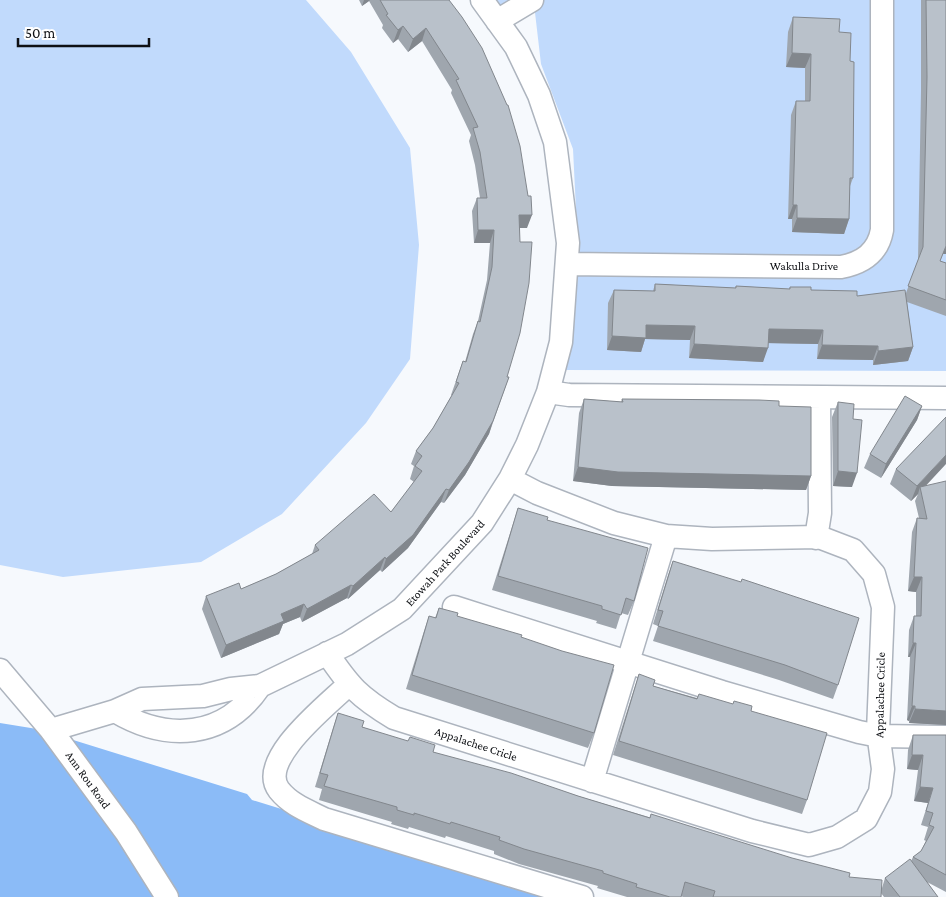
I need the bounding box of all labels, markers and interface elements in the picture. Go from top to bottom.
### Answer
scale bar [18,15,149,47]
text: 50 m [25,25,55,41]
street label: Wakulla Drive [770,259,838,273]
street label: Etowah Park Boulevard [403,516,488,609]
street label: Appalachee Cricle [872,652,888,738]
street label: Appalachee Cricle [433,724,519,764]
street label: Ann Rou Road [63,749,114,812]

